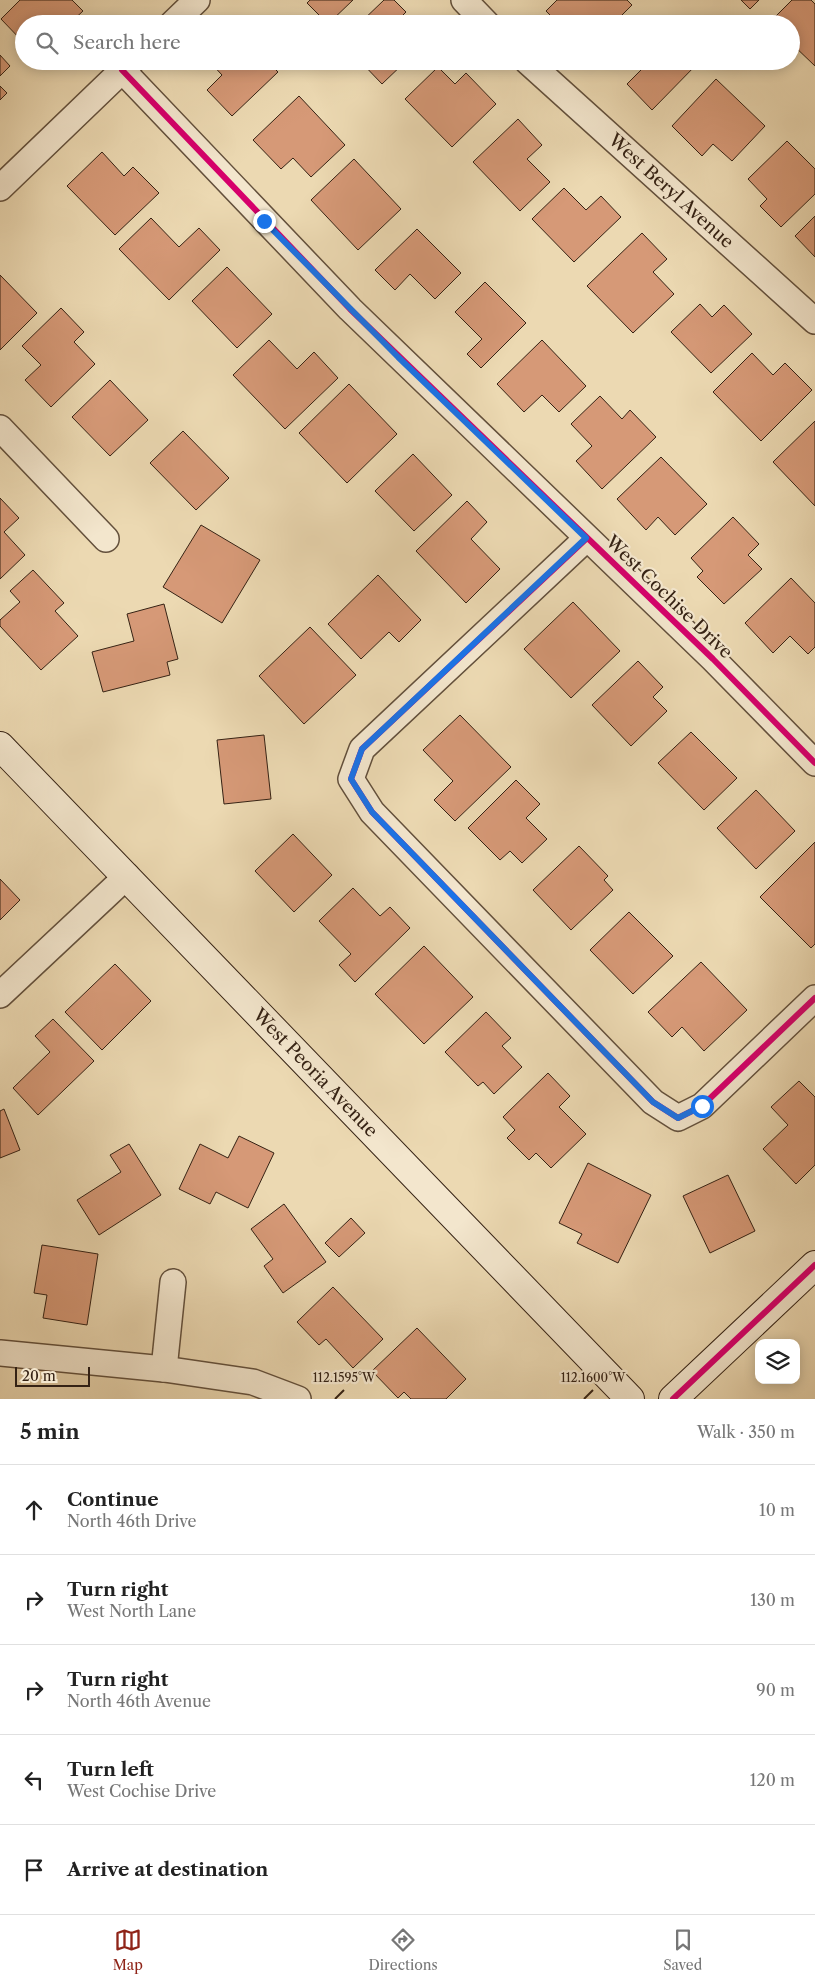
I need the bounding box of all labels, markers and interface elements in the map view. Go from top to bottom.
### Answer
search box [15,15,800,70]
icon: search [33,29,61,57]
text: Search here [73,31,181,54]
street label: West Beryl Avenue [603,128,738,253]
route end [253,210,276,233]
street label: West Cochise Drive [600,530,737,663]
street label: West Peoria Avenue [248,1003,382,1142]
route start [691,1095,714,1118]
map controls [755,1339,800,1384]
button: layers [755,1339,800,1384]
scale bar [15,1364,90,1387]
text: 20 m [22,1367,56,1385]
text: 112.1595°W [313,1370,376,1385]
text: 112.1600°W [561,1370,626,1385]
text: 5 min [20,1419,80,1444]
text: Walk · 350 m [697,1422,795,1442]
text: Continue [67,1488,159,1511]
icon: ahead [20,1496,48,1524]
text: 10 m [759,1500,795,1520]
text: North 46th Drive [67,1511,196,1531]
text: Turn right [67,1578,168,1601]
icon: right [20,1586,48,1614]
text: 130 m [750,1590,795,1610]
text: West North Lane [67,1601,196,1621]
text: Turn right [67,1668,168,1691]
icon: right [20,1676,48,1704]
text: 90 m [756,1680,795,1700]
text: North 46th Avenue [67,1691,211,1711]
text: Turn left [67,1758,154,1781]
icon: left [20,1766,48,1794]
text: 120 m [750,1770,795,1790]
text: West Cochise Drive [67,1781,216,1801]
icon: arrive [20,1856,48,1884]
text: Arrive at destination [67,1858,268,1881]
tab: Map [113,1926,143,1974]
tab: Directions [368,1926,438,1974]
tab: Saved [663,1926,702,1974]

